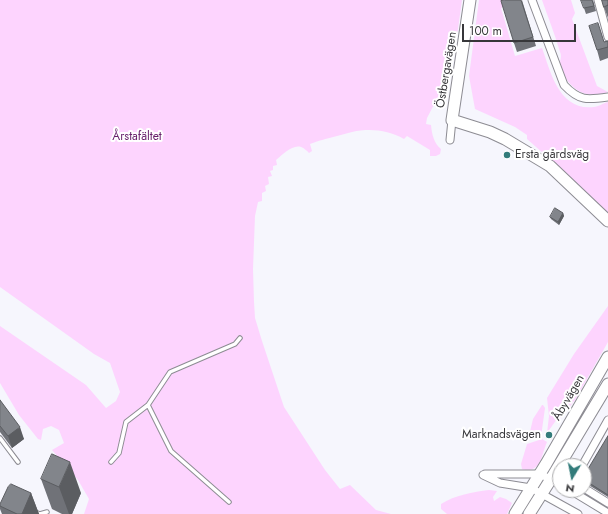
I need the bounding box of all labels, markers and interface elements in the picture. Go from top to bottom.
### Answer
scale bar [464,16,578,42]
text: 100 m [469,22,502,40]
street label: Östbergavägen [434,31,460,109]
park label: Årstafältet [112,130,162,144]
place label: Ersta gårdsväg [515,148,589,162]
marker: Ersta gårdsväg [502,150,512,160]
street label: Åbyvägen [550,372,588,424]
place label: Marknadsvägen [462,428,541,442]
marker: Marknadsvägen [544,430,554,440]
north arrow [552,458,592,498]
text: N [564,480,576,497]

